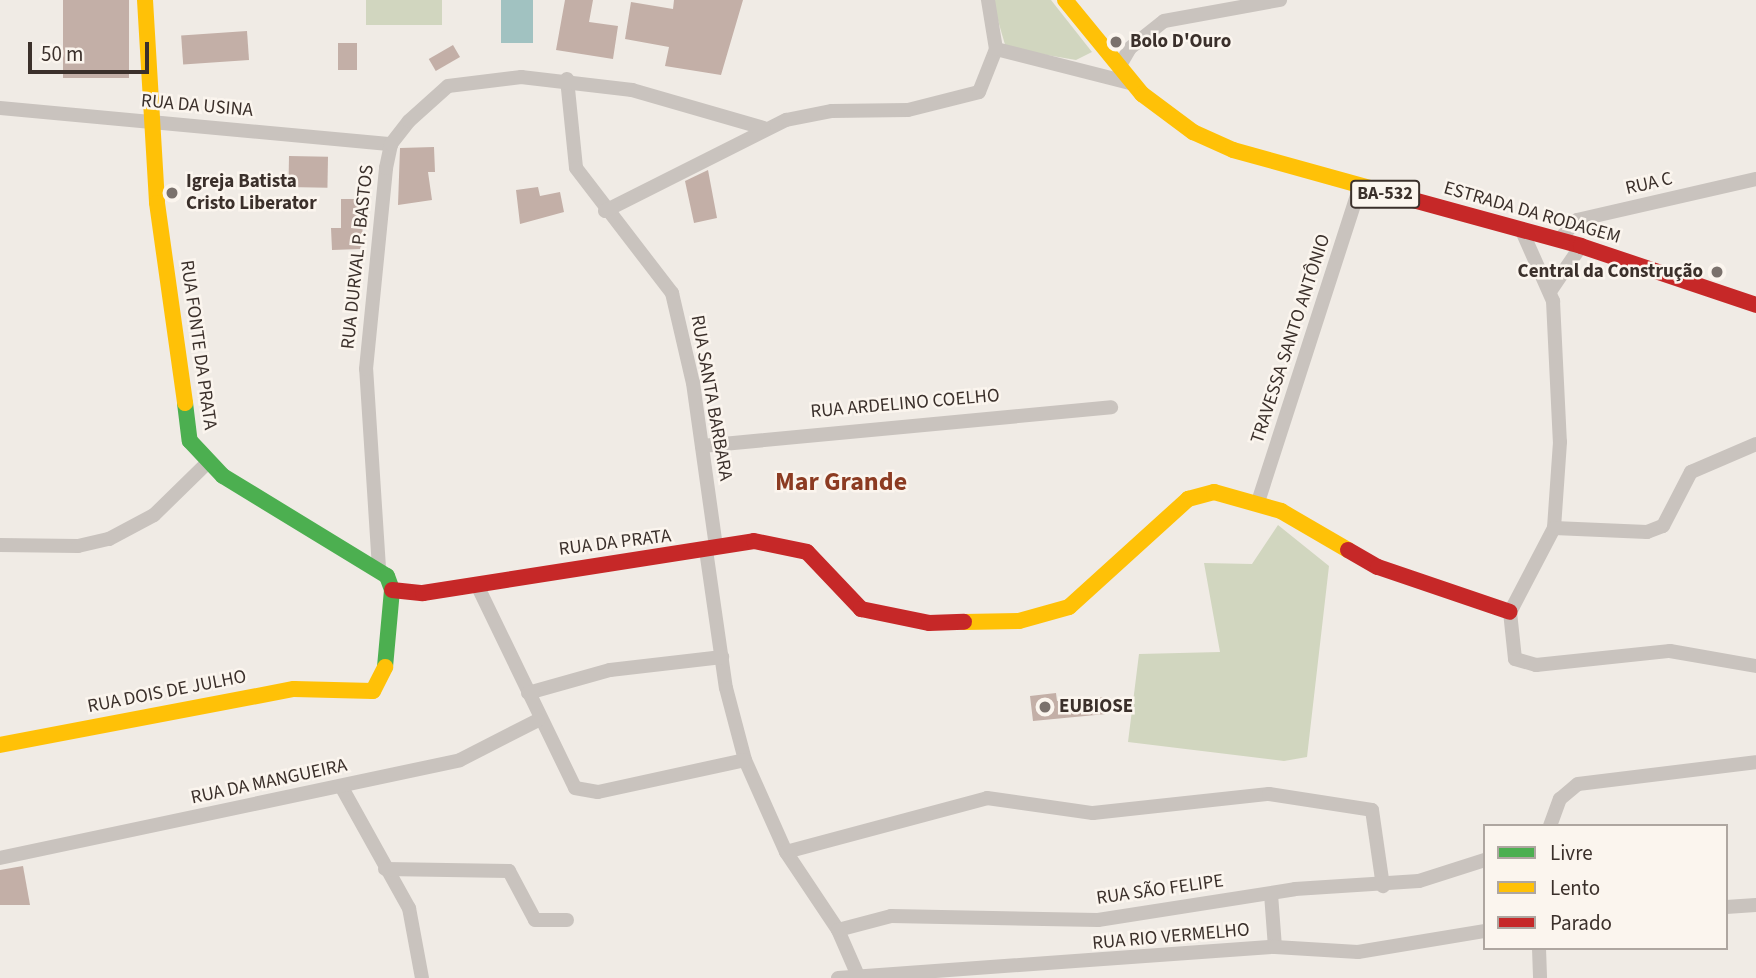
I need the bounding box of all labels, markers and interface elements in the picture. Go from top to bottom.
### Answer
scale bar [32,28,152,72]
place label: Bolo D'Ouro [1130,31,1231,53]
marker: Bolo D'Ouro [1108,34,1124,50]
text: 50 m [41,39,83,69]
street label: RUA DA USINA [140,90,254,122]
street label: RUA DURVAL P. BASTOS [337,164,379,350]
street label: RUA C [1623,168,1675,200]
place label: Igreja Batista Cristo Liberator [186,171,317,215]
street label: ESTRADA DA RODAGEM [1441,177,1623,249]
road number: BA-532 [1350,180,1420,209]
marker: Igreja Batista Cristo Liberator [164,185,180,201]
street label: TRAVESSA SANTO ANTÔNIO [1246,231,1336,447]
street label: RUA FONTE DA PRATA [175,259,221,431]
place label: Central da Construção [1518,261,1703,283]
marker: Central da Construção [1709,264,1725,280]
street label: RUA SANTA BARBARA [685,313,737,483]
street label: RUA ARDELINO COELHO [809,384,1001,424]
district label: Mar Grande [775,466,907,498]
street label: RUA DA PRATA [558,525,672,561]
street label: RUA DOIS DE JULHO [86,665,248,719]
place label: EUBIOSE [1059,696,1133,718]
marker: EUBIOSE [1037,699,1053,715]
street label: RUA DA MANGUEIRA [189,754,349,810]
legend [1483,824,1728,950]
text: Livre [1550,838,1593,868]
street label: RUA SÃO FELIPE [1095,870,1225,910]
text: Lento [1550,873,1600,903]
text: Parado [1550,908,1612,938]
street label: RUA RIO VERMELHO [1091,919,1251,955]

